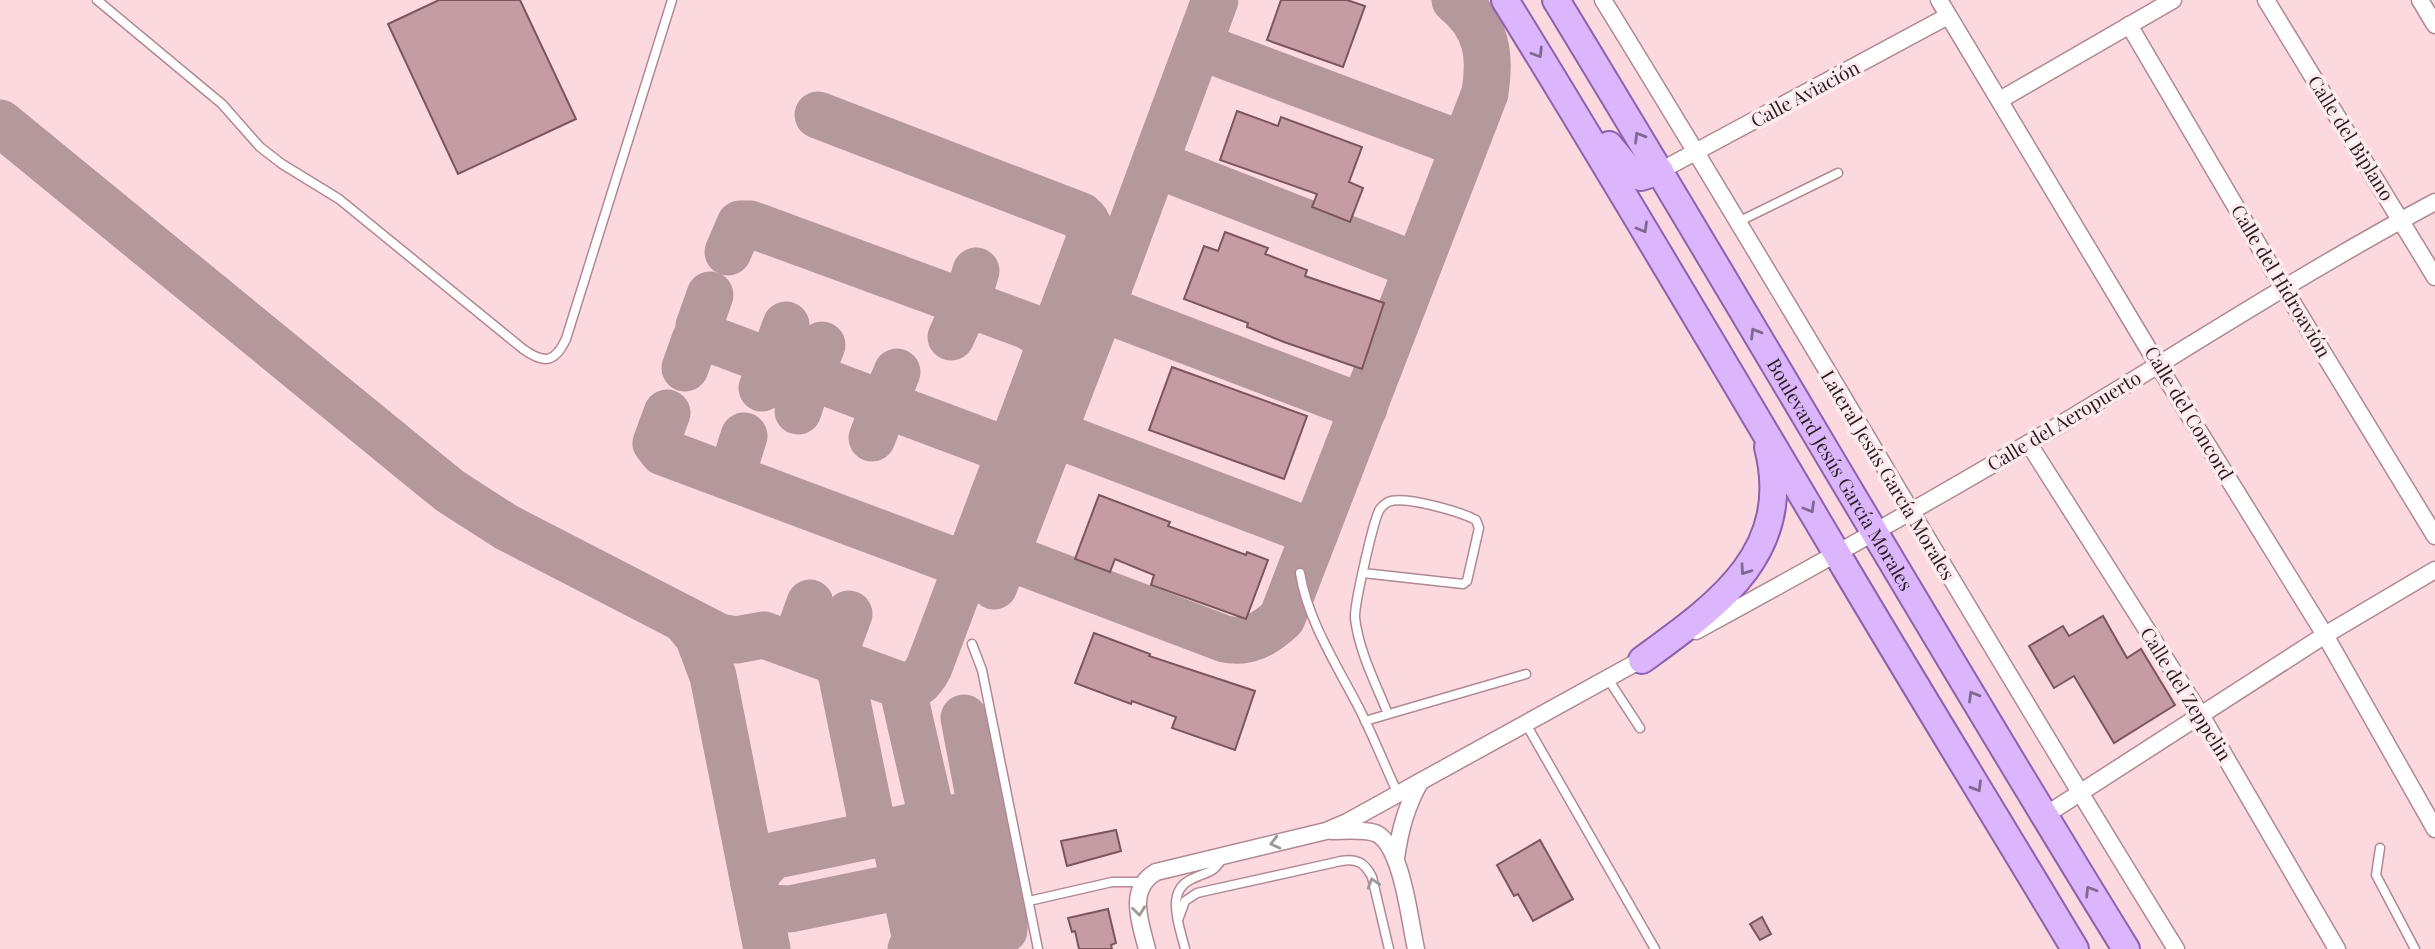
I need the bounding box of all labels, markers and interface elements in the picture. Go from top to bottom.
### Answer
one-way arrow [1530,45,1543,58]
street label: Calle Aviación [1746,53,1864,133]
street label: Calle del Biplano [2303,70,2401,205]
one-way arrow [1635,132,1648,145]
street label: Calle del Hidroavión [2226,199,2338,362]
one-way arrow [1634,221,1647,234]
one-way arrow [1750,328,1763,341]
street label: Calle del Concord [2140,341,2240,484]
street label: Boulevard Jesús García Morales [1762,353,1920,595]
street label: Calle del Aeropuerto [1982,364,2145,476]
street label: Lateral Jesús García Morales [1816,365,1962,584]
one-way arrow [1802,500,1815,513]
one-way arrow [1741,562,1753,575]
street label: Calle del Zeppelin [2135,622,2239,766]
one-way arrow [1968,691,1981,704]
one-way arrow [1969,779,1982,792]
one-way arrow [1269,835,1281,849]
one-way arrow [1366,877,1381,889]
one-way arrow [2086,886,2099,899]
one-way arrow [1132,905,1147,917]

